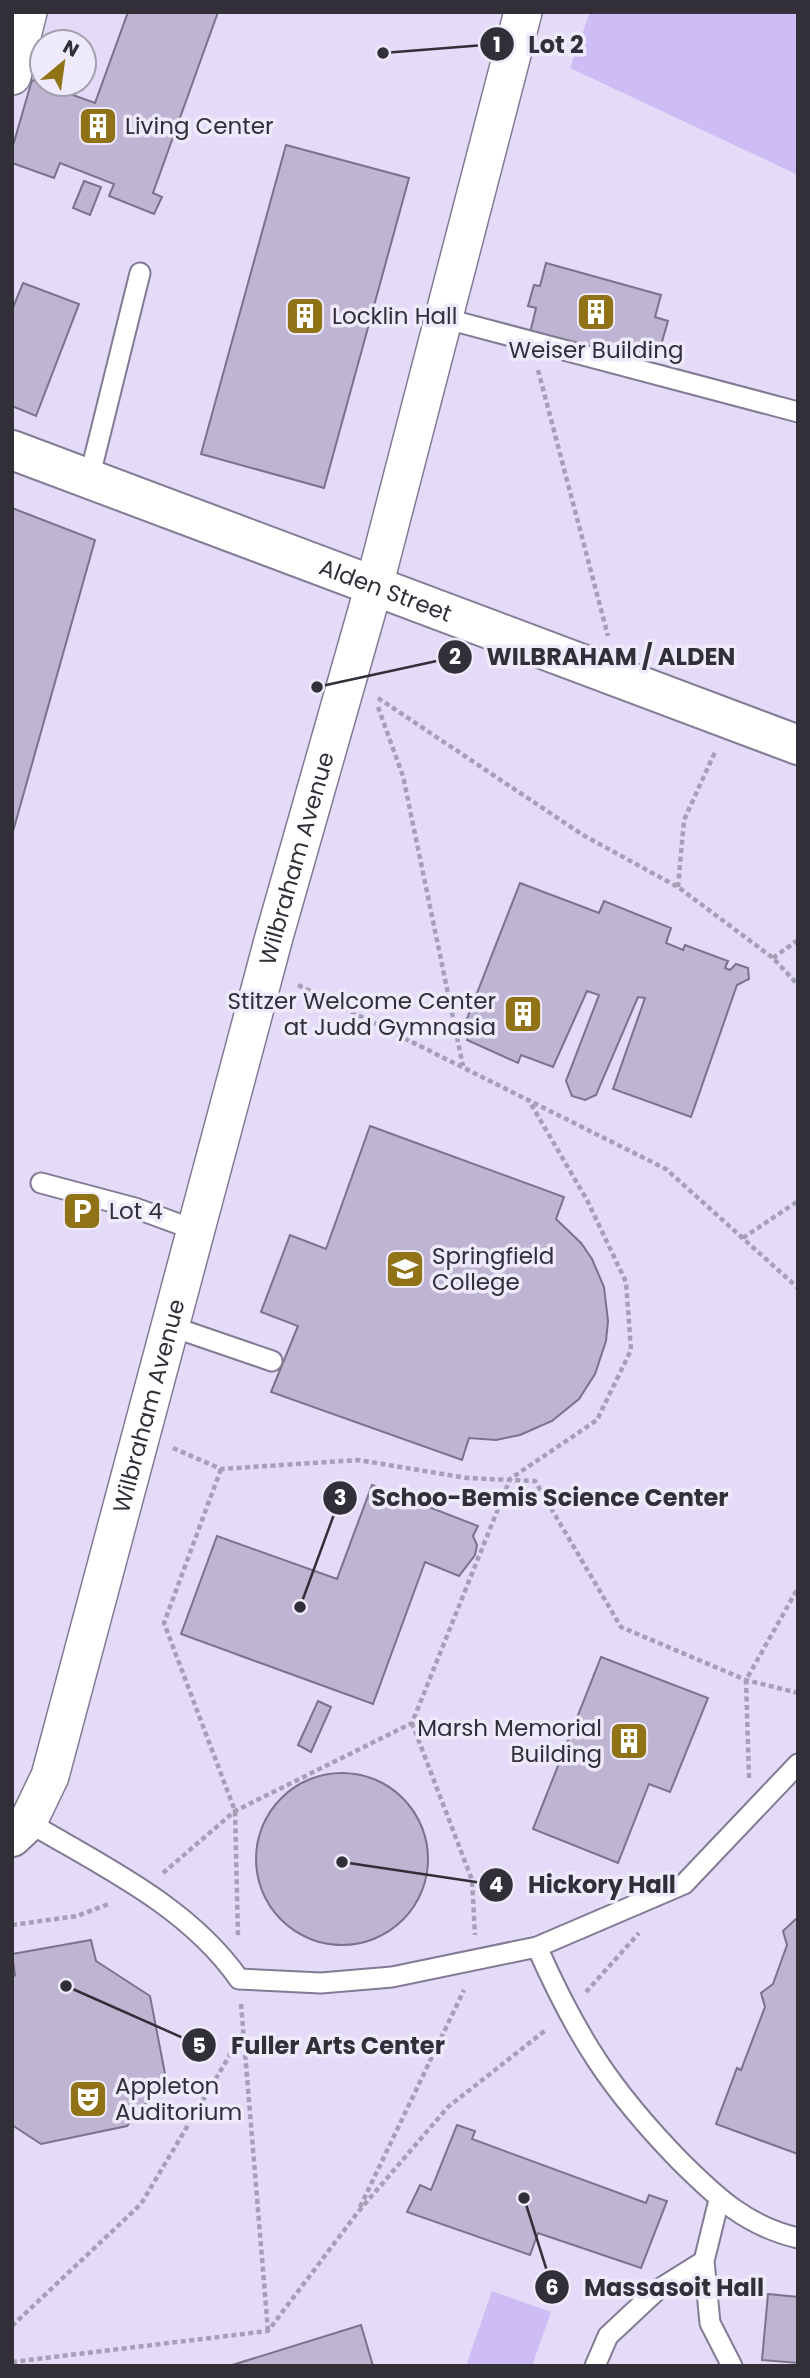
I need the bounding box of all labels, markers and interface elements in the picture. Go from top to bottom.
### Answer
callout: Lot 2 [479,22,597,67]
north arrow [28,28,98,98]
text: Lot 2 [528,28,584,61]
text: 1 [493,30,501,59]
text: N [58,33,84,64]
building icon: Living Center [77,105,119,147]
place label: Living Center [125,110,274,142]
building icon: Weiser Building [575,291,617,333]
building icon: Locklin Hall [284,295,326,337]
place label: Locklin Hall [332,300,457,332]
place label: Weiser Building [509,334,683,366]
street label: Alden Street [315,551,456,630]
callout: WILBRAHAM / ALDEN [437,634,749,679]
text: WILBRAHAM / ALDEN [487,640,735,673]
text: 2 [449,642,461,671]
street label: Wilbraham Avenue [251,748,342,969]
place label: Stitzer Welcome Center at Judd Gymnasia [228,985,496,1043]
building icon: Stitzer Welcome Center at Judd Gymnasia [502,993,544,1035]
parking icon: Lot 4 [61,1190,103,1232]
place label: Lot 4 [109,1195,163,1227]
place label: Springfield College [432,1240,554,1298]
school or university icon: Springfield College [384,1248,426,1290]
street label: Wilbraham Avenue [105,1296,193,1516]
callout: Schoo-Bemis Science Center [323,1476,743,1521]
text: Schoo-Bemis Science Center [371,1481,729,1514]
text: 3 [334,1483,346,1512]
place label: Marsh Memorial Building [417,1712,602,1770]
building icon: Marsh Memorial Building [608,1720,650,1762]
callout: Hickory Hall [479,1862,690,1907]
text: Hickory Hall [528,1868,676,1901]
text: 4 [489,1870,503,1899]
callout: Fuller Arts Center [182,2023,458,2068]
text: Fuller Arts Center [231,2029,445,2062]
text: 5 [192,2031,206,2060]
place label: Appleton Auditorium [115,2070,242,2128]
theatre icon: Appleton Auditorium [67,2078,109,2120]
callout: Massasoit Hall [535,2265,778,2310]
text: Massasoit Hall [584,2271,764,2304]
text: 6 [545,2273,559,2302]

